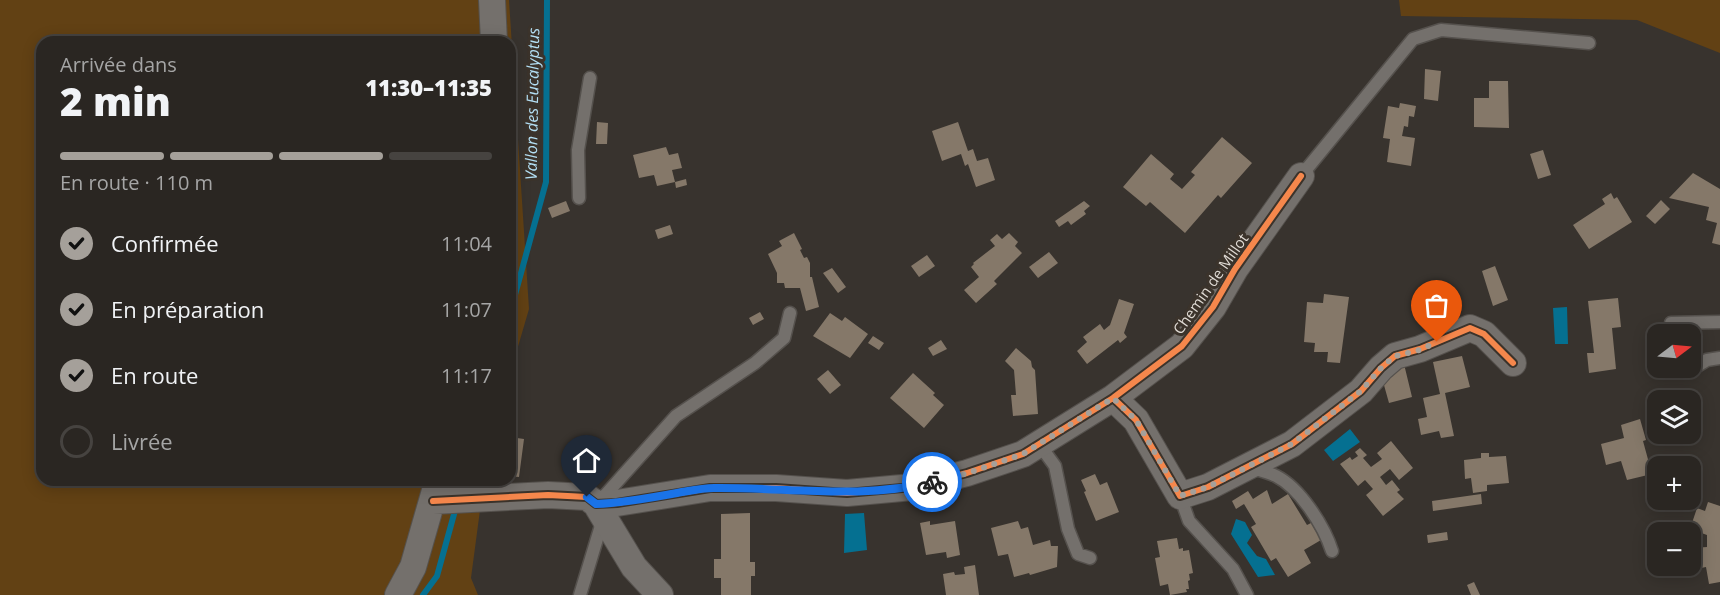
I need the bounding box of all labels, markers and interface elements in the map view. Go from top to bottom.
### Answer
water label: Vallon des Eucalyptus [520,28,544,180]
text: Arrivée dans [60,51,177,78]
text: 11:30–11:35 [365,72,492,102]
text: 2 min [60,74,171,127]
text: En route · 110 m [60,169,213,196]
icon: check [60,227,93,260]
text: Confirmée [111,228,219,258]
street label: Chemin de Millot [1168,229,1252,338]
text: 11:04 [441,230,492,257]
pin [1411,280,1462,342]
icon: bag [1420,289,1453,322]
icon: check [60,293,93,326]
text: En préparation [111,294,264,324]
text: 11:07 [441,296,492,323]
north arrow [1647,324,1701,378]
map controls [1647,324,1701,576]
icon: check [60,359,93,392]
text: En route [111,360,198,390]
text: 11:17 [441,362,492,389]
button: layers [1647,390,1701,444]
text: Livrée [111,426,173,456]
pin [561,435,612,497]
icon: home [570,444,603,477]
courier [902,452,962,512]
button: + [1647,456,1701,510]
icon: bike [916,466,949,499]
button: − [1647,522,1701,576]

